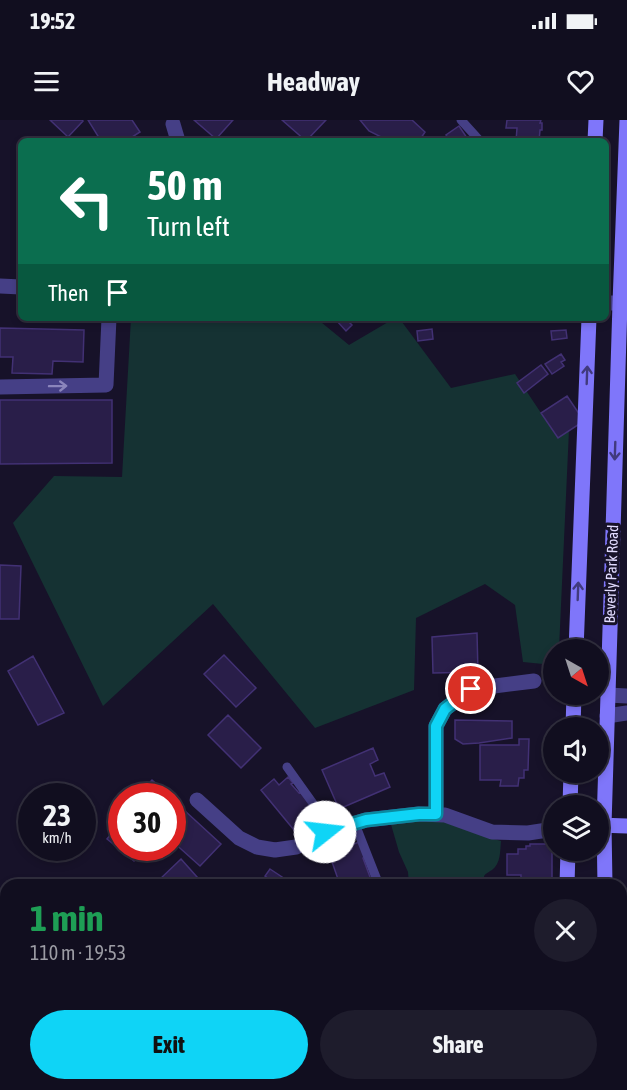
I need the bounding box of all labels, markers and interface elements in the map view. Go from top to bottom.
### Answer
text: 19:52 [30,8,75,34]
icon: menu [30,65,63,98]
icon: heart [564,65,597,98]
text: Headway [267,66,360,97]
text: 50 m [147,161,222,209]
icon: left [48,162,126,240]
text: Turn left [147,211,230,242]
icon: arrive [101,276,134,309]
text: Then [48,280,89,306]
one-way arrow [581,366,592,386]
one-way arrow [48,380,68,392]
one-way arrow [609,441,621,461]
street label: Beverly Park Road [601,524,621,624]
one-way arrow [573,582,584,602]
north arrow [543,639,609,705]
map controls [543,639,609,861]
pin [445,663,496,714]
icon: arrive [454,672,487,705]
button: sound [543,717,609,783]
speed limit sign: 30 [108,783,186,861]
button: layers [543,795,609,861]
text: 23 [43,798,71,832]
position arrow [293,800,357,864]
text: km/h [42,829,72,846]
text: 1 min [30,897,104,939]
button: close [534,899,597,962]
text: 110 m · 19:53 [30,941,126,964]
button: Exit [30,1010,308,1079]
button: Share [320,1010,597,1079]

